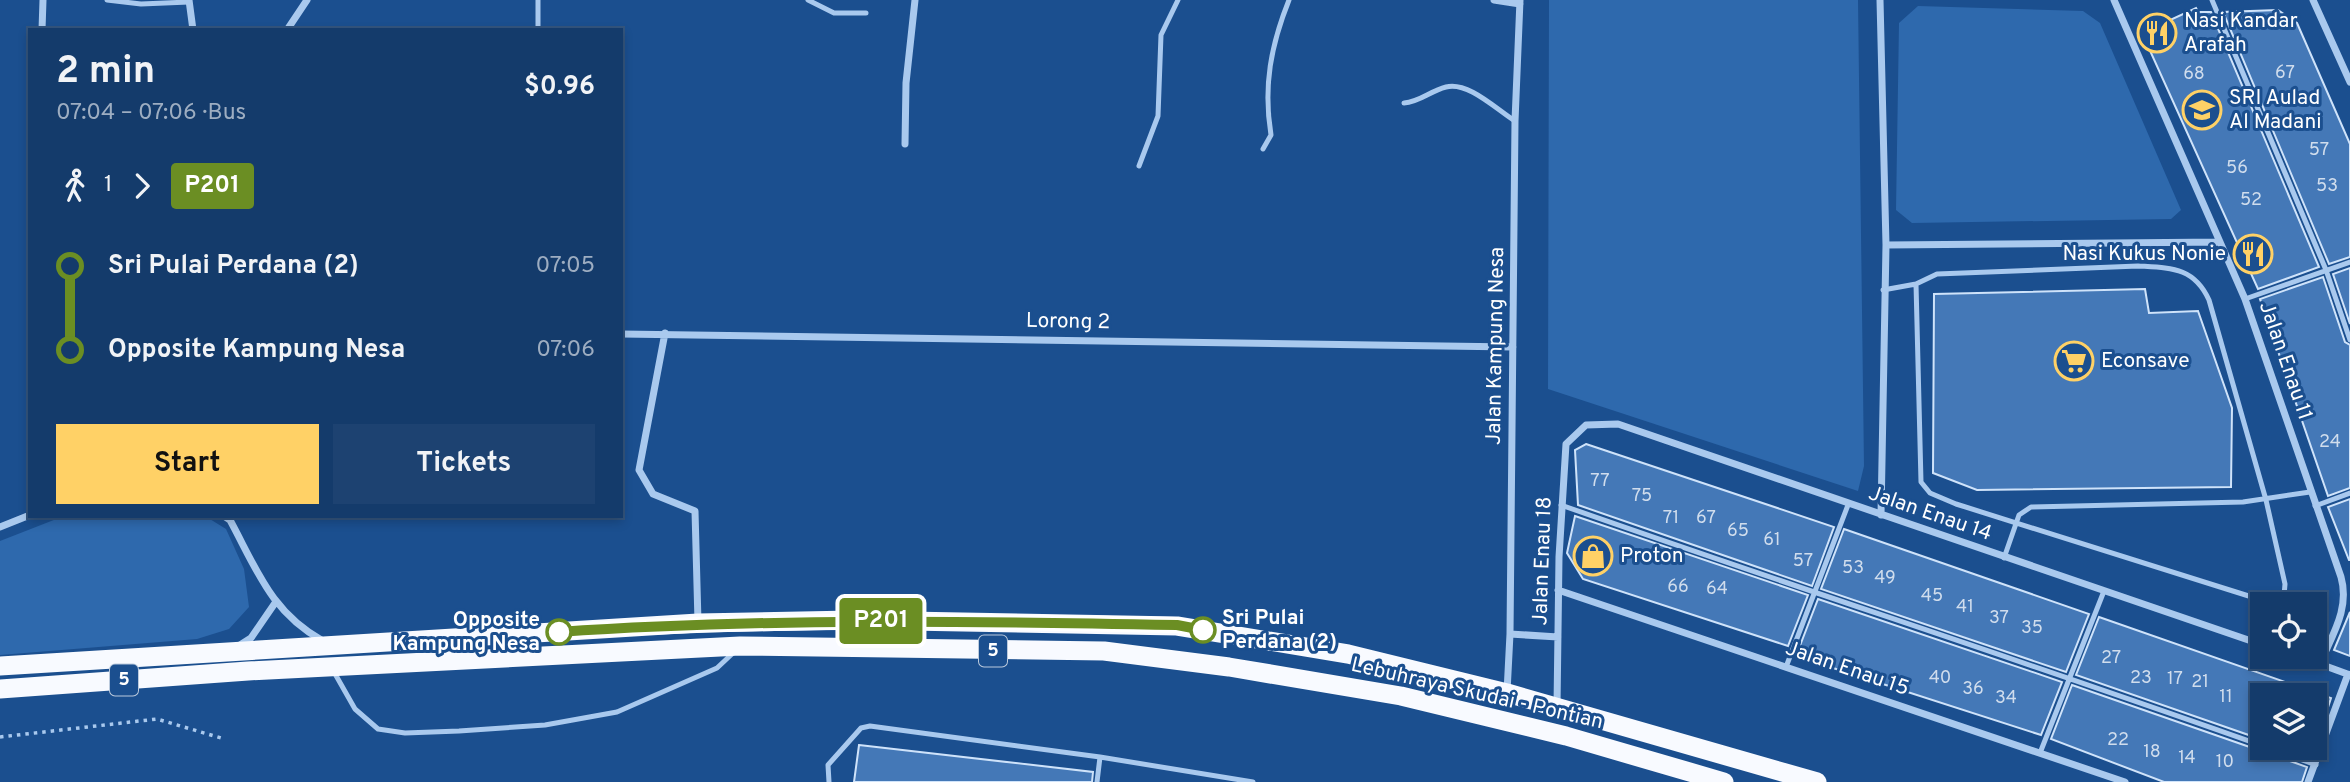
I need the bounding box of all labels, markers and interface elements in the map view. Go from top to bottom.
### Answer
place label: Nasi Kandar Arafah [2184,8,2298,59]
restaurant icon: Nasi Kandar Arafah [2136,12,2178,54]
text: 2 min [56,48,155,97]
house number: 67 [2275,62,2295,85]
house number: 68 [2183,63,2205,86]
text: $0.96 [524,71,595,104]
place label: SRI Aulad Al Madani [2229,85,2322,136]
school or university icon: SRI Aulad Al Madani [2181,89,2223,131]
text: 07:04 – 07:06 · Bus [56,99,246,128]
house number: 57 [2309,139,2329,162]
house number: 56 [2226,157,2248,180]
icon: walk [56,167,94,205]
icon: forward [123,167,161,205]
text: 1 [104,171,113,200]
text: P201 [185,171,240,201]
house number: 53 [2316,175,2338,198]
house number: 52 [2240,189,2262,212]
restaurant icon: Nasi Kukus Nonie [2232,233,2274,275]
place label: Nasi Kukus Nonie [2063,241,2226,268]
street label: Jalan Kampung Nesa [1481,247,1511,445]
text: Sri Pulai Perdana (2) [108,250,359,283]
text: 07:05 [536,252,595,281]
street label: Jalan Enau 11 [2252,298,2318,424]
street label: Lorong 2 [1026,308,1110,336]
text: Opposite Kampung Nesa [108,334,405,367]
text: 07:06 [536,336,595,365]
supermarket icon: Econsave [2053,340,2095,382]
place label: Econsave [2101,348,2190,375]
button: Start [56,424,319,504]
button: Tickets [333,424,595,504]
house number: 24 [2319,431,2341,454]
house number: 77 [1590,470,1610,493]
street label: Jalan Enau 14 [1865,480,1995,548]
house number: 75 [1632,485,1652,508]
street label: Jalan Enau 18 [1527,496,1559,626]
house number: 71 [1663,507,1679,530]
house number: 67 [1696,507,1716,530]
house number: 65 [1727,520,1749,543]
house number: 61 [1763,529,1781,552]
shop icon: Proton [1572,535,1614,577]
place label: Proton [1620,543,1684,570]
house number: 57 [1793,550,1813,573]
house number: 53 [1842,557,1864,580]
house number: 49 [1874,567,1896,590]
house number: 66 [1667,576,1689,599]
house number: 64 [1706,578,1728,601]
house number: 45 [1921,585,1943,608]
map controls [2250,592,2327,760]
button: locate [2250,592,2327,669]
house number: 41 [1956,596,1974,619]
line badge: P201 [832,598,930,644]
place label: Sri Pulai Perdana (2) [1222,605,1337,656]
text: P201 [853,606,909,636]
place label: Opposite Kampung Nesa [392,607,540,658]
house number: 37 [1989,607,2009,630]
marker: Sri Pulai Perdana (2) [1190,617,1216,643]
house number: 35 [2021,617,2043,640]
marker: Opposite Kampung Nesa [546,619,572,645]
street label: Jalan Enau 15 [1782,635,1912,703]
road number: 5 [979,636,1007,666]
house number: 27 [2101,647,2121,670]
street label: Lebuhraya Skudai - Pontian [1348,652,1606,736]
road number: 5 [110,664,138,695]
house number: 40 [1929,667,1951,690]
house number: 23 [2130,667,2152,690]
house number: 17 [2167,668,2183,691]
house number: 21 [2191,671,2209,694]
house number: 36 [1962,678,1984,701]
button: layers [2250,683,2327,760]
house number: 11 [2219,686,2233,709]
house number: 34 [1995,687,2017,710]
house number: 22 [2107,729,2129,752]
house number: 18 [2143,741,2161,764]
house number: 14 [2178,747,2196,770]
house number: 10 [2216,751,2234,774]

